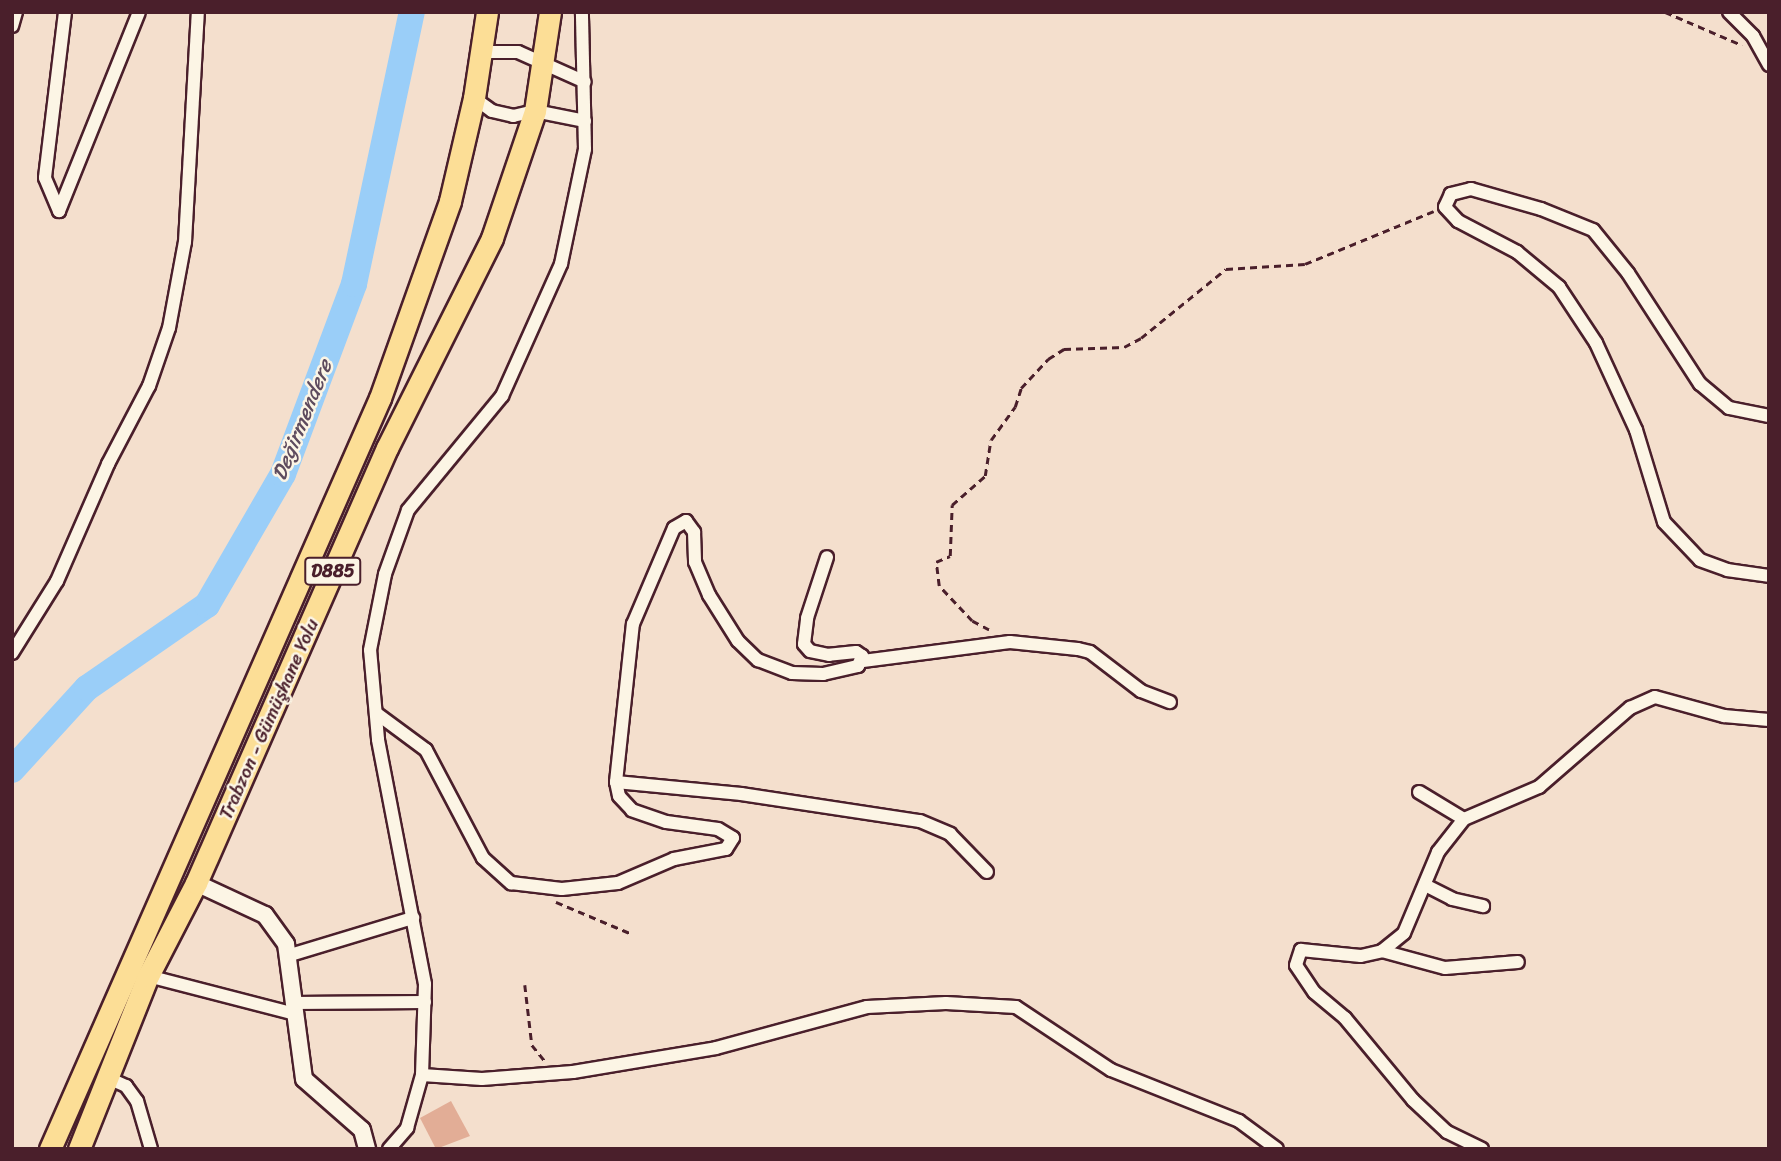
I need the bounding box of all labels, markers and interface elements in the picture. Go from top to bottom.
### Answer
water label: Değirmendere [266,356,338,484]
road number: D885 [303,556,363,586]
street label: Trabzon - Gümüşhane Yolu [214,615,324,823]

